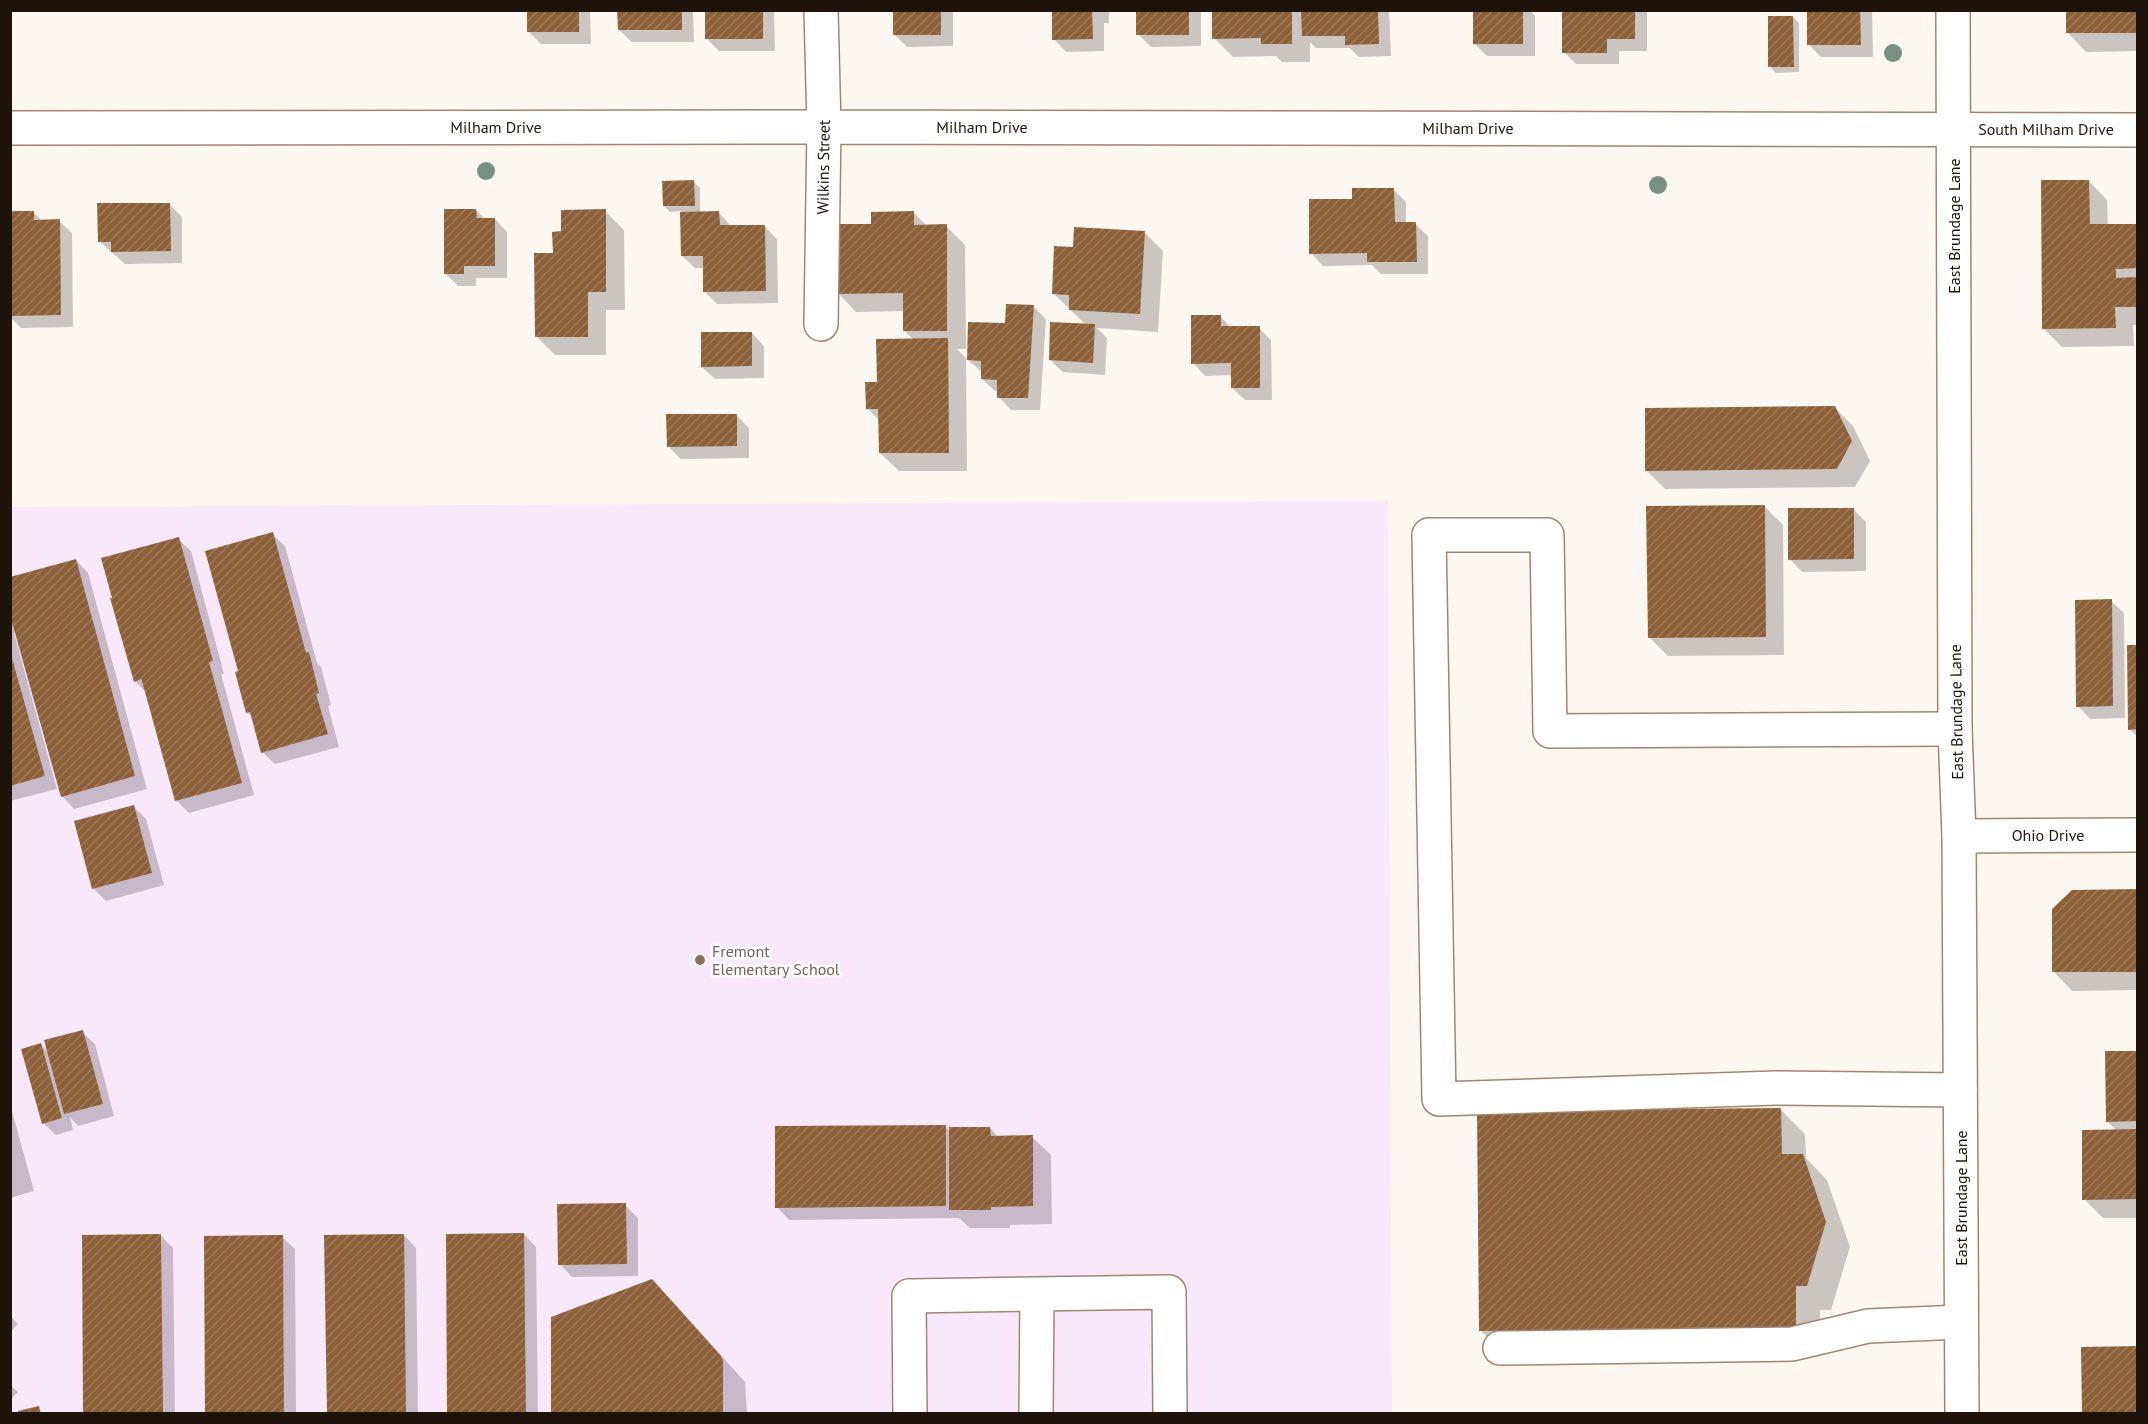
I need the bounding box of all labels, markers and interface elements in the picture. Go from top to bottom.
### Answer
street label: Milham Drive [450,117,542,137]
street label: Milham Drive [936,117,1028,137]
street label: Milham Drive [1422,118,1514,138]
street label: Wilkins Street [812,119,834,215]
street label: South Milham Drive [1978,119,2114,139]
street label: East Brundage Lane [1944,158,1964,294]
street label: East Brundage Lane [1945,644,1967,780]
street label: Ohio Drive [2012,825,2084,845]
place label: Fremont Elementary School [712,941,840,979]
marker: Fremont Elementary School [693,953,707,967]
street label: East Brundage Lane [1951,1130,1971,1266]

